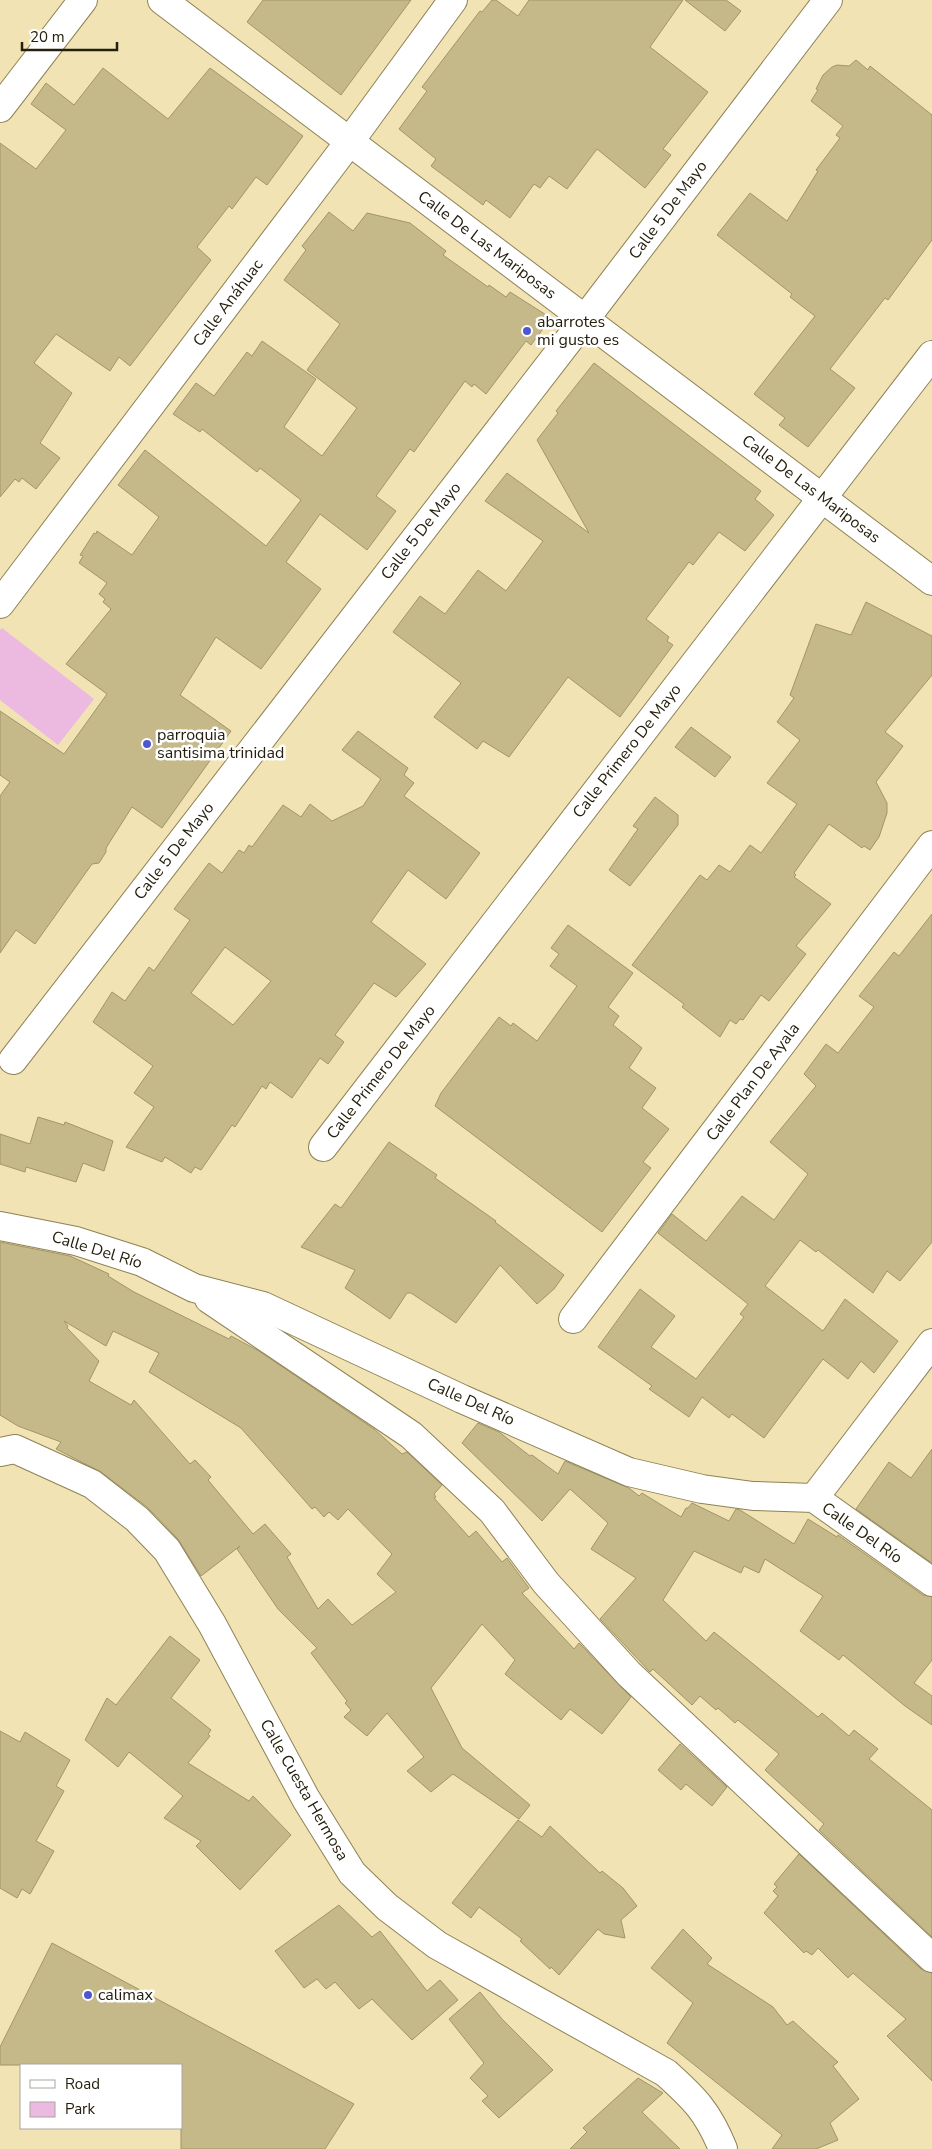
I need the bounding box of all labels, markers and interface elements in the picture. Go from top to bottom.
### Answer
scale bar [22,20,118,52]
text: 20 m [30,27,65,47]
street label: Calle 5 De Mayo [624,156,712,264]
street label: Calle De Las Mariposas [413,186,561,304]
street label: Calle Anáhuac [188,254,268,351]
place label: abarrotes mi gusto es [537,311,619,351]
marker: abarrotes mi gusto es [521,325,533,337]
street label: Calle De Las Mariposas [737,430,885,548]
street label: Calle 5 De Mayo [376,478,466,584]
street label: Calle Primero De Mayo [568,679,686,823]
place label: parroquia santisima trinidad [157,724,284,764]
marker: parroquia santisima trinidad [141,738,153,750]
street label: Calle 5 De Mayo [129,798,219,904]
street label: Calle Primero De Mayo [322,1000,440,1144]
street label: Calle Plan De Ayala [701,1018,805,1146]
street label: Calle Del Río [49,1226,145,1274]
street label: Calle Del Río [424,1373,518,1431]
street label: Calle Del Río [817,1497,907,1569]
street label: Calle Cuesta Hermosa [254,1715,354,1865]
place label: calimax [98,1984,153,2006]
marker: calimax [82,1989,94,2001]
legend [20,2064,182,2129]
text: Road [65,2074,100,2094]
text: Park [65,2099,95,2119]

